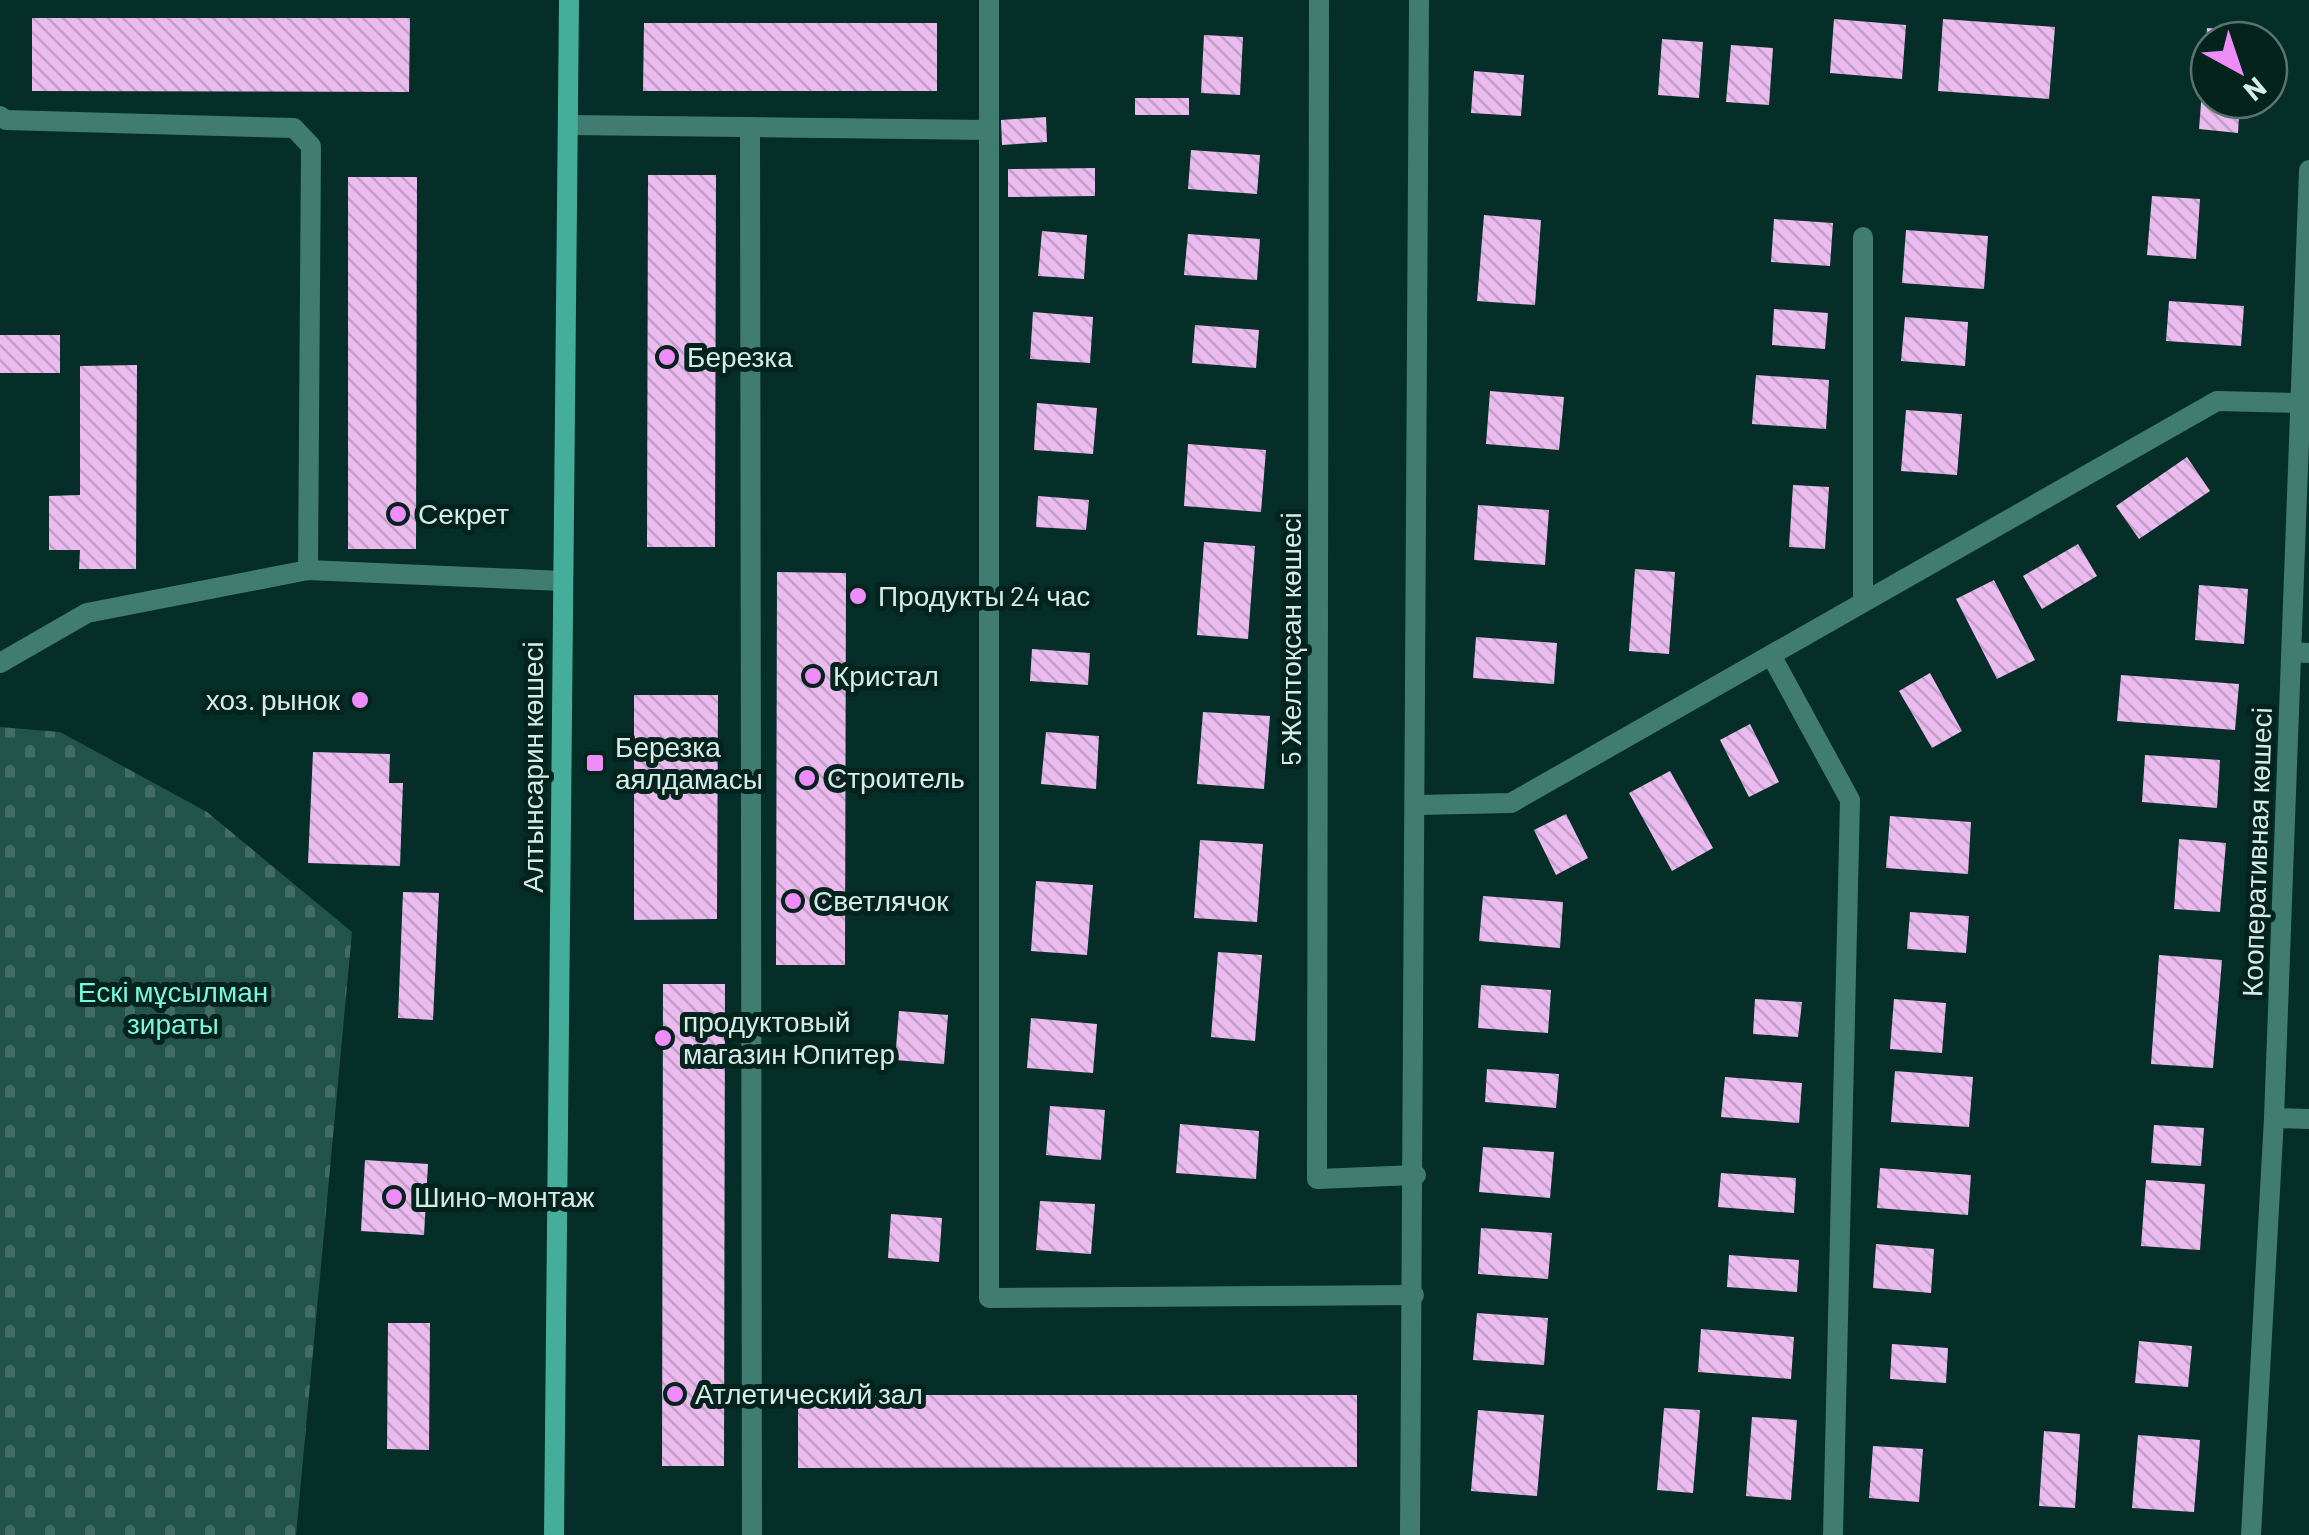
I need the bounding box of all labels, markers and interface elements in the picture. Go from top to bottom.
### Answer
north arrow [2189,20,2289,120]
text: N [2238,71,2274,109]
place label: Березка [687,339,793,373]
marker: Березка [656,346,678,368]
place label: Секрет [418,496,509,530]
marker: Секрет [387,503,409,525]
street label: 5 Желтоқсан көшесі [1273,512,1307,766]
place label: Продукты 24 час [878,578,1090,612]
marker: Продукты 24 час [847,585,869,607]
street label: Алтынсарин көшесі [515,641,549,893]
place label: Кристал [833,658,939,692]
marker: Кристал [802,665,824,687]
place label: хоз. рынок [206,682,341,716]
marker: хоз. рынок [349,689,371,711]
street label: Кооперативная көшесі [2234,706,2278,997]
place label: Березка аялдамасы [615,729,763,795]
marker: Березка аялдамасы [584,752,606,774]
place label: Строитель [827,760,965,794]
marker: Строитель [796,767,818,789]
place label: Светлячок [813,883,949,917]
marker: Светлячок [782,890,804,912]
park label: Ескі мұсылман зираты [78,974,268,1040]
place label: продуктовый магазин Юпитер [683,1004,895,1070]
marker: продуктовый магазин Юпитер [652,1027,674,1049]
place label: Шино-монтаж [414,1179,595,1213]
marker: Шино-монтаж [383,1186,405,1208]
place label: Атлетический зал [695,1376,923,1410]
marker: Атлетический зал [664,1383,686,1405]

